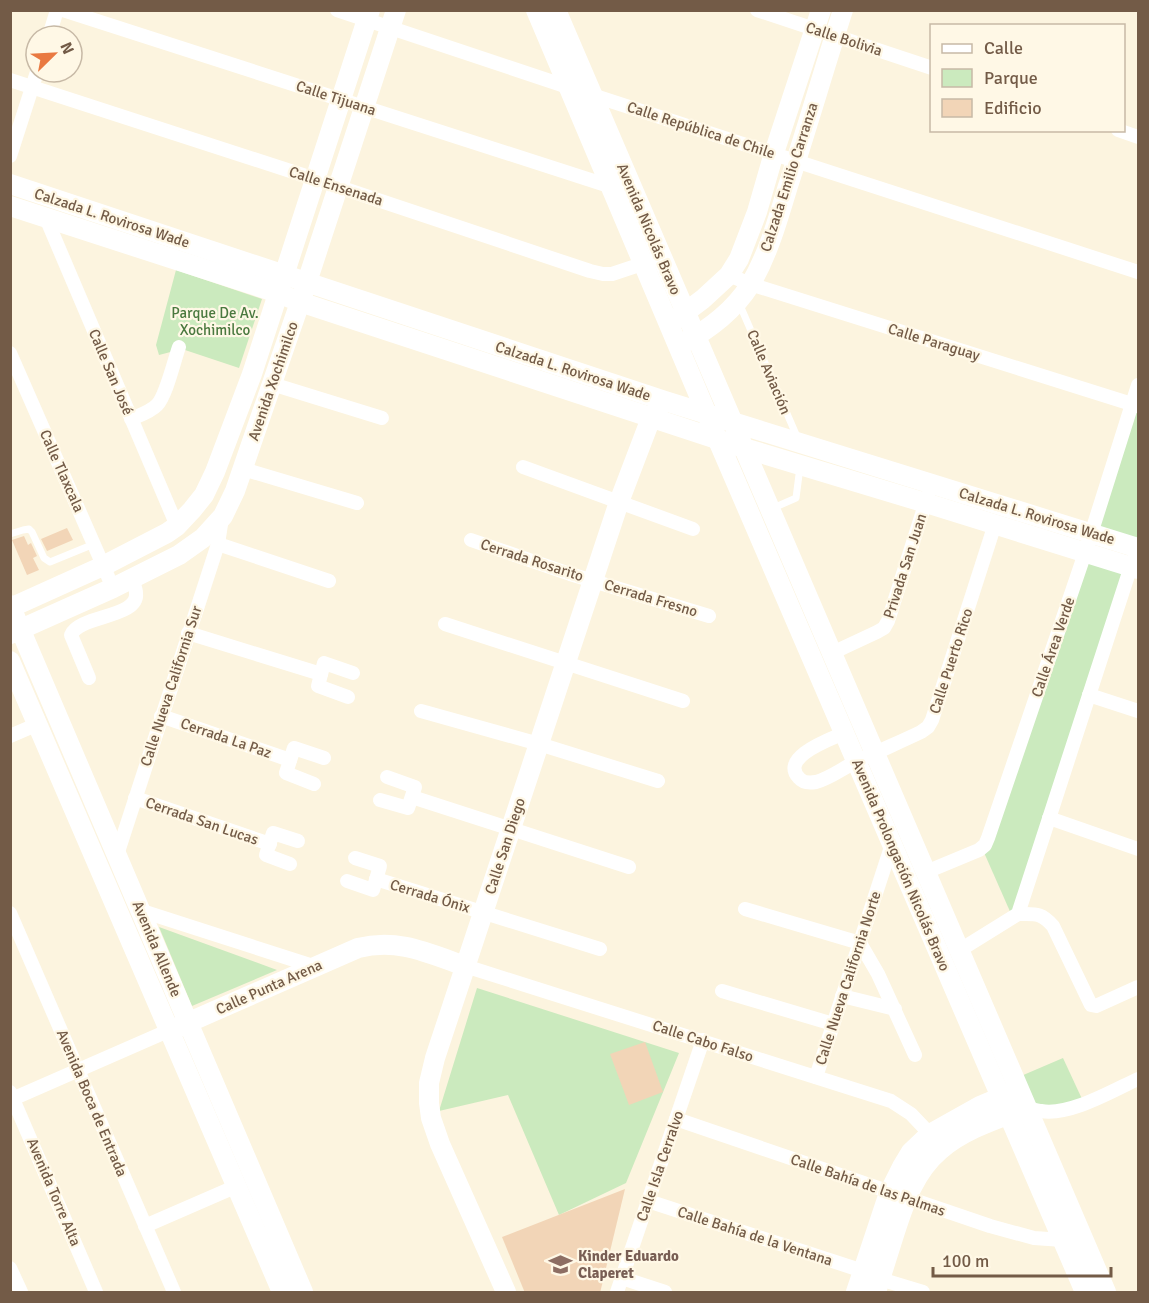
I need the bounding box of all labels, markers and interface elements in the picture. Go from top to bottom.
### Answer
street label: Calle Bolivia [804,18,884,60]
north arrow [24,24,84,84]
legend [930,24,1125,132]
text: Calle [984,37,1023,59]
text: N [55,39,78,57]
text: Parque [984,67,1038,89]
street label: Calle Tijuana [294,77,378,119]
text: Edificio [984,97,1042,119]
street label: Calle República de Chile [625,98,777,162]
street label: Calzada Emilio Carranza [756,100,822,254]
street label: Avenida Nicolás Bravo [613,161,685,298]
street label: Calle Ensenada [287,162,385,210]
street label: Calzada L. Rovirosa Wade [32,184,192,252]
park label: Parque De Av. Xochimilco [171,304,259,339]
street label: Avenida Xochimilco [244,319,302,443]
street label: Calle Paraguay [886,319,982,365]
street label: Calle San José [85,326,137,418]
street label: Calle Aviación [743,327,795,417]
street label: Calzada L. Rovirosa Wade [493,337,653,405]
street label: Calle Tlaxcala [36,427,88,515]
street label: Calzada L. Rovirosa Wade [957,484,1117,548]
street label: Privada San Juan [880,511,930,621]
street label: Cerrada Rosarito [478,535,586,585]
street label: Cerrada Fresno [602,575,700,621]
street label: Calle Área Verde [1026,594,1079,700]
street label: Calle Nueva California Sur [137,603,206,768]
street label: Calle Puerto Rico [925,606,977,716]
street label: Cerrada La Paz [178,714,274,762]
street label: Avenida Prolongación Nicolás Bravo [848,756,954,974]
street label: Cerrada San Lucas [143,793,261,849]
street label: Calle San Diego [481,795,529,896]
street label: Cerrada Ónix [388,874,473,917]
street label: Calle Nueva California Norte [811,889,885,1067]
street label: Avenida Allende [129,898,185,1000]
street label: Calle Punta Arena [213,956,325,1018]
street label: Calle Cabo Falso [650,1016,756,1066]
street label: Avenida Boca de Entrada [53,1027,131,1179]
street label: Calle Isla Cerralvo [633,1108,687,1224]
street label: Avenida Torre Alta [23,1135,85,1249]
street label: Calle Bahía de las Palmas [788,1150,948,1220]
street label: Calle Bahía de la Ventana [675,1202,835,1270]
scale bar [933,1240,1112,1278]
place label: Kinder Eduardo Claperet [578,1247,679,1282]
text: 100 m [942,1250,989,1272]
school or university icon: Kinder Eduardo Claperet [547,1252,573,1278]

